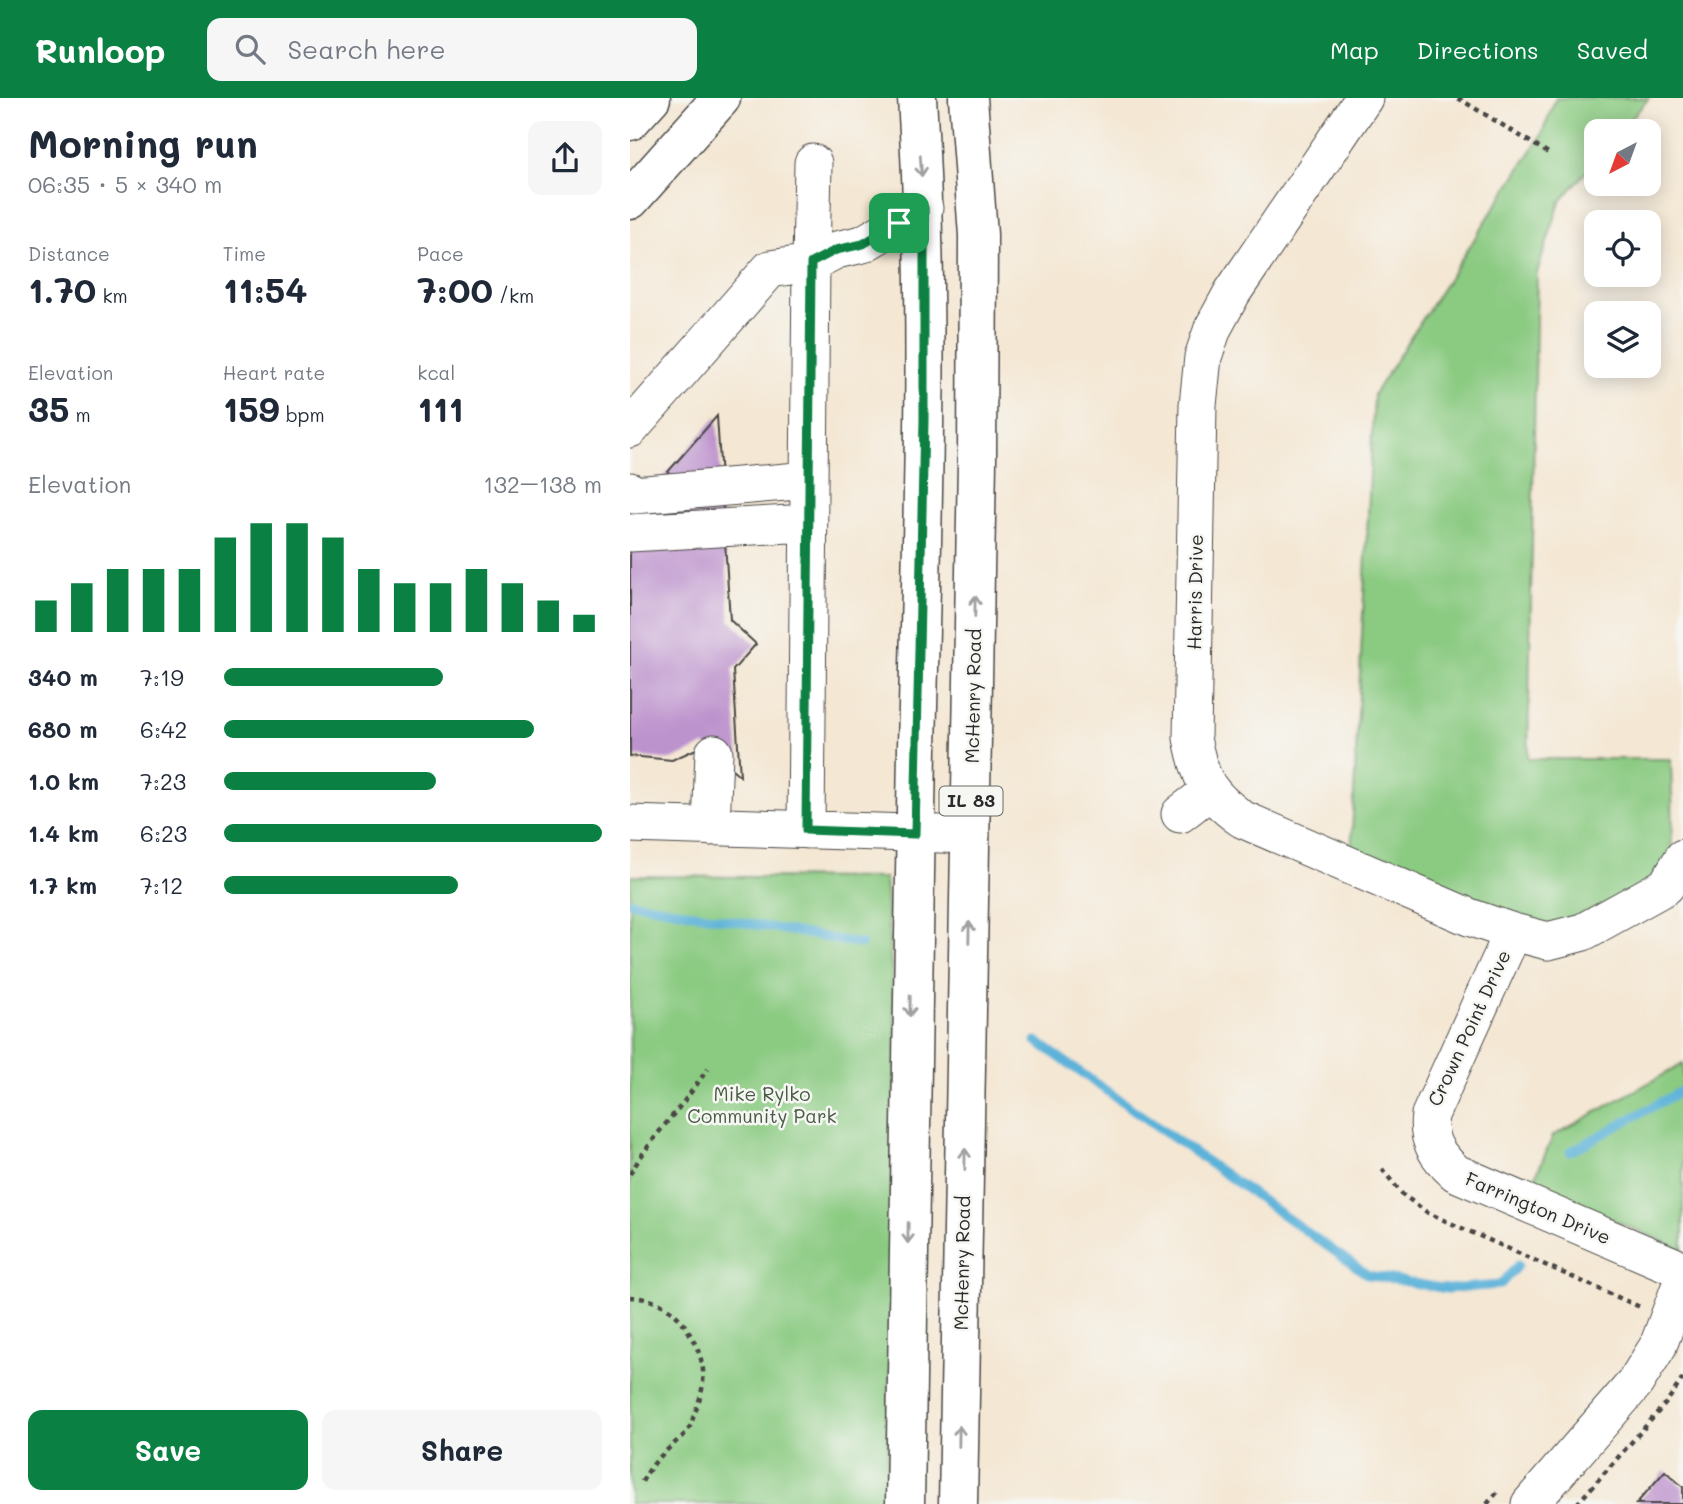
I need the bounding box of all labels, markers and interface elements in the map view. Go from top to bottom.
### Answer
search box [207,18,697,81]
text: Runloop [35,28,165,71]
icon: search [231,30,269,68]
text: Search here [287,32,446,66]
text: Map [1330,34,1379,65]
text: Directions [1417,34,1539,65]
text: Saved [1577,34,1648,65]
text: Morning run [28,118,258,168]
north arrow [1584,119,1661,196]
map controls [1584,119,1661,378]
button: share [528,121,602,195]
one-way arrow [915,154,928,177]
text: 06:35 · 5 × 340 m [28,169,222,199]
pin [869,193,929,253]
icon: arrive [880,204,918,242]
button: locate [1584,210,1661,287]
text: Distance [28,241,110,266]
text: Time [223,241,266,266]
text: Pace [417,241,464,266]
text: 1.70 [28,266,96,312]
text: 11:54 [223,266,307,312]
text: 7:00 [417,266,493,312]
text: km [96,283,128,308]
text: /km [493,283,534,308]
button: layers [1584,301,1661,378]
text: Elevation [28,360,113,385]
text: Heart rate [223,360,325,385]
text: kcal [417,360,455,385]
text: 35 [28,385,69,431]
text: 159 [223,385,280,431]
text: 111 [417,385,464,431]
text: m [69,402,91,427]
text: bpm [280,402,325,427]
text: Elevation [28,469,131,499]
text: 132–138 m [483,469,602,499]
street label: Harris Drive [1181,534,1208,650]
one-way arrow [968,595,981,618]
street label: McHenry Road [959,628,986,764]
text: 340 m [28,662,98,692]
text: 7:19 [140,662,184,692]
text: 680 m [28,714,98,744]
text: 6:42 [140,714,187,744]
text: 1.0 km [28,766,99,796]
text: 7:23 [140,766,186,796]
road number: IL 83 [940,786,1002,816]
text: 1.4 km [28,818,99,848]
text: 6:23 [140,818,187,848]
text: 1.7 km [28,870,97,900]
text: 7:12 [140,870,183,900]
one-way arrow [962,921,976,944]
street label: Crown Point Drive [1421,946,1516,1110]
one-way arrow [904,994,917,1017]
park label: Mike Rylko Community Park [687,1081,837,1128]
one-way arrow [958,1148,971,1171]
street label: Farrington Drive [1462,1166,1615,1249]
street label: McHenry Road [948,1195,975,1331]
one-way arrow [901,1222,915,1245]
button: Save [28,1410,308,1490]
button: Share [322,1410,602,1490]
one-way arrow [952,1425,966,1448]

